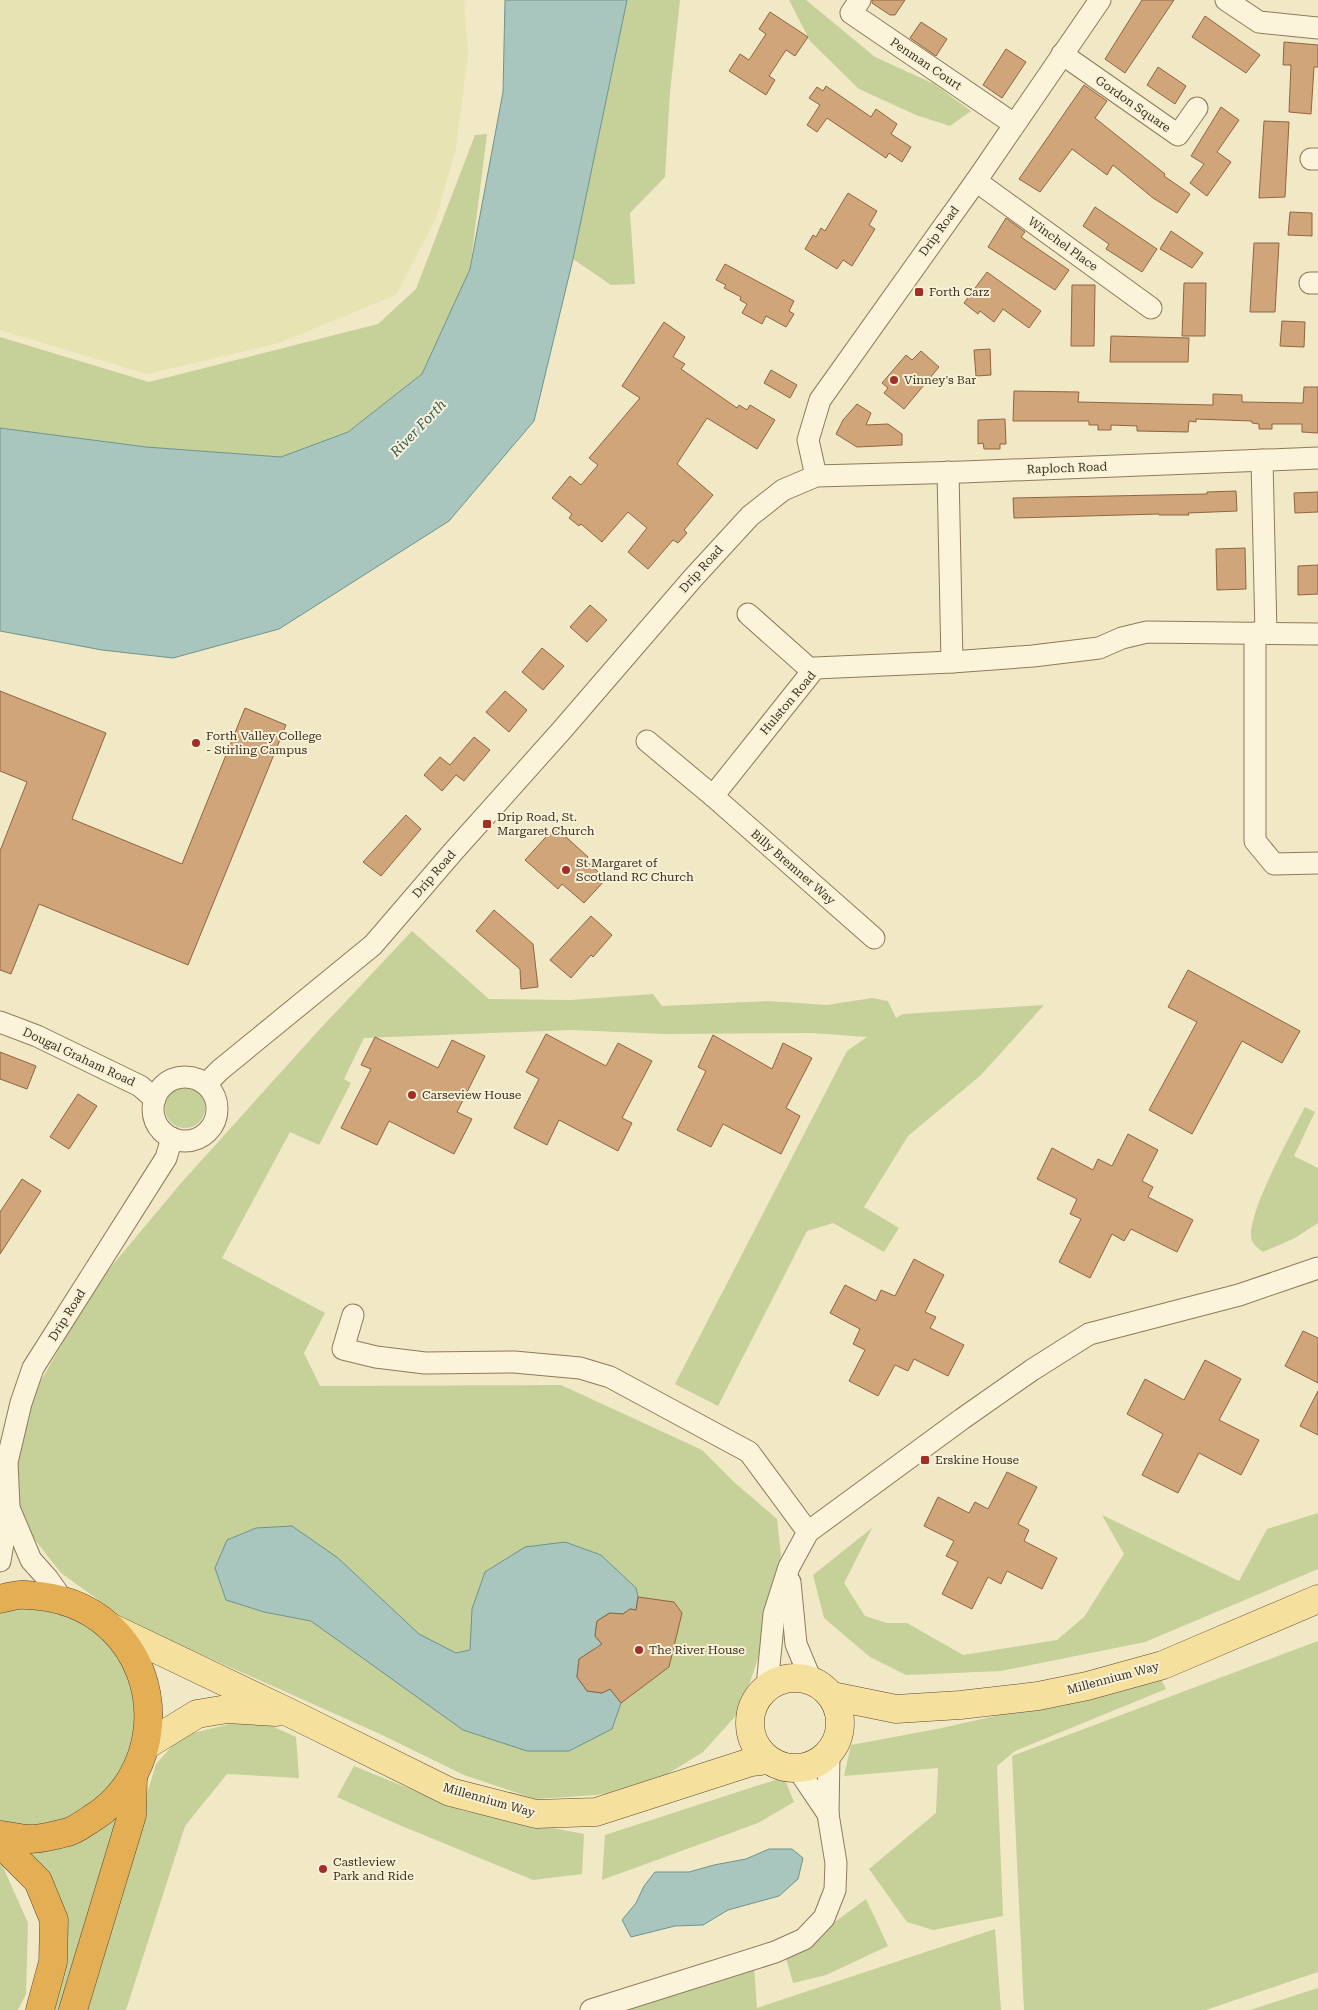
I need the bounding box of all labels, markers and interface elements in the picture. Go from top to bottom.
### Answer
street label: Penman Court [888,35,965,93]
street label: Gordon Square [1093,73,1174,135]
street label: Drip Road [916,203,962,259]
street label: Winchel Place [1026,214,1101,274]
place label: Forth Carz [929,285,989,299]
marker: Forth Carz [913,286,925,298]
place label: Vinney's Bar [904,373,976,387]
marker: Vinney's Bar [888,374,900,386]
water label: River Forth [386,396,449,461]
street label: Raploch Road [1026,460,1108,476]
street label: Drip Road [676,542,726,595]
street label: Hulston Road [757,668,819,738]
place label: Forth Valley College - Stirling Campus [206,729,322,757]
marker: Forth Valley College - Stirling Campus [190,737,202,749]
place label: Drip Road, St. Margaret Church [497,810,595,838]
marker: Drip Road, St. Margaret Church [481,818,493,830]
street label: Billy Bremner Way [748,827,839,908]
street label: Drip Road [410,847,459,901]
place label: St Margaret of Scotland RC Church [576,856,694,884]
marker: St Margaret of Scotland RC Church [560,864,572,876]
street label: Dougal Graham Road [21,1025,138,1089]
place label: Carseview House [422,1088,522,1102]
marker: Carseview House [406,1089,418,1101]
street label: Drip Road [46,1286,89,1343]
place label: Erskine House [935,1453,1019,1467]
marker: Erskine House [919,1454,931,1466]
place label: The River House [649,1643,745,1657]
marker: The River House [633,1644,645,1656]
street label: Millennium Way [1065,1659,1162,1697]
street label: Millennium Way [441,1780,537,1820]
place label: Castleview Park and Ride [333,1855,414,1883]
marker: Castleview Park and Ride [317,1863,329,1875]

